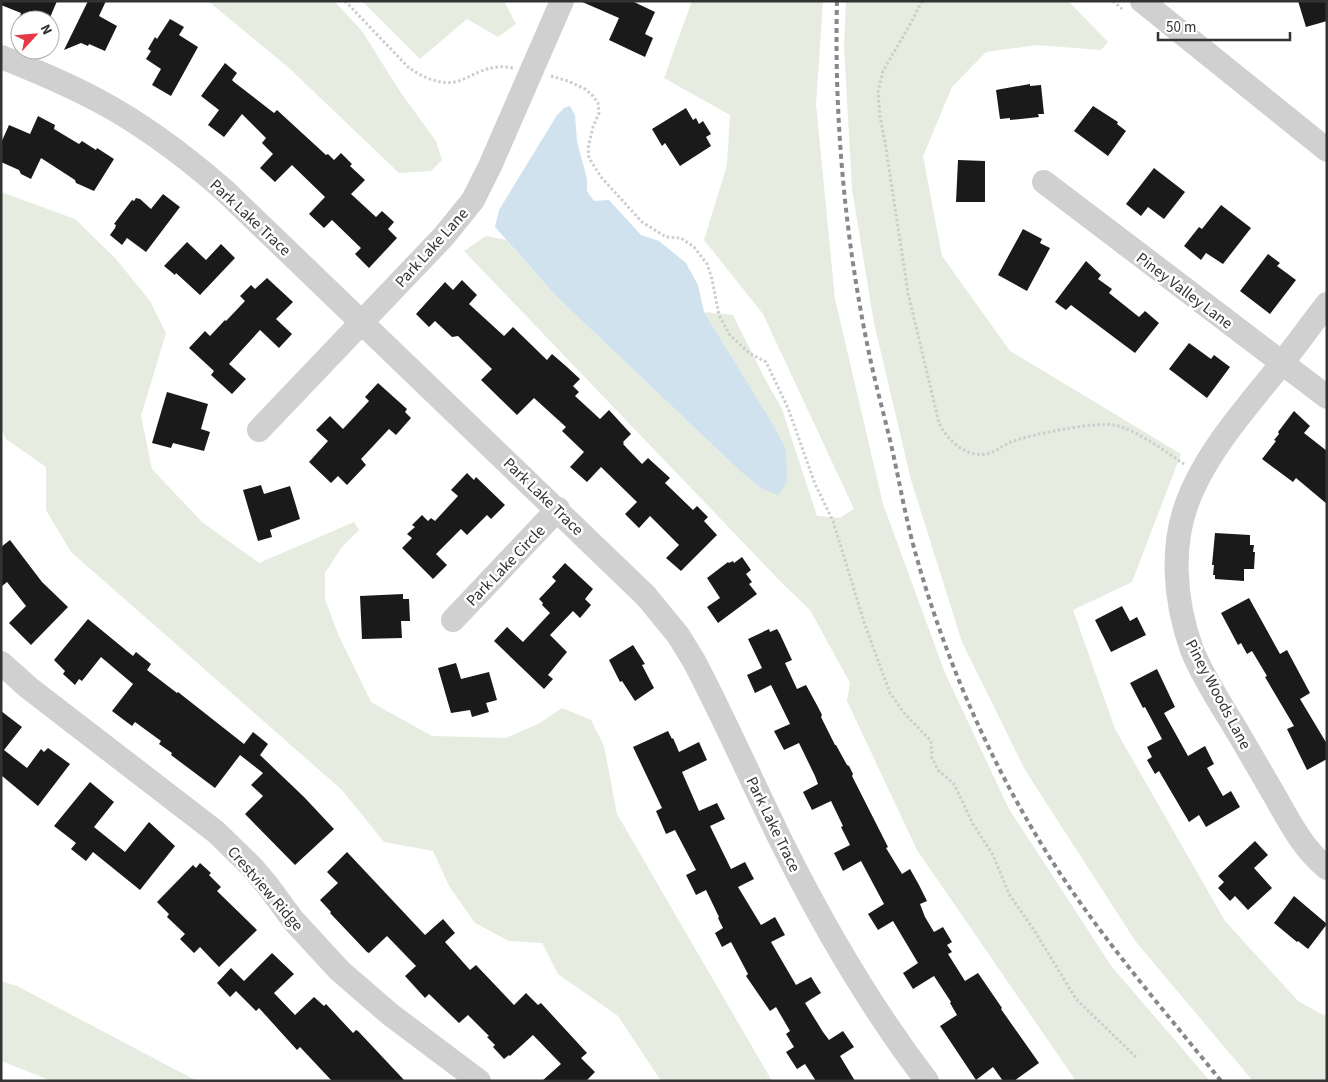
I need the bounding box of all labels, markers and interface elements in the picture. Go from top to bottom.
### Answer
north arrow [10,10,60,60]
scale bar [1158,10,1290,42]
text: 50 m [1166,17,1196,38]
text: N [35,21,57,38]
street label: Park Lake Trace [205,174,296,261]
street label: Park Lake Lane [390,203,473,292]
street label: Piney Valley Lane [1132,247,1237,334]
street label: Park Lake Trace [498,453,588,541]
street label: Park Lake Circle [461,520,550,611]
street label: Piney Woods Lane [1180,636,1256,753]
street label: Park Lake Trace [740,773,806,876]
street label: Crestview Ridge [222,841,308,936]

